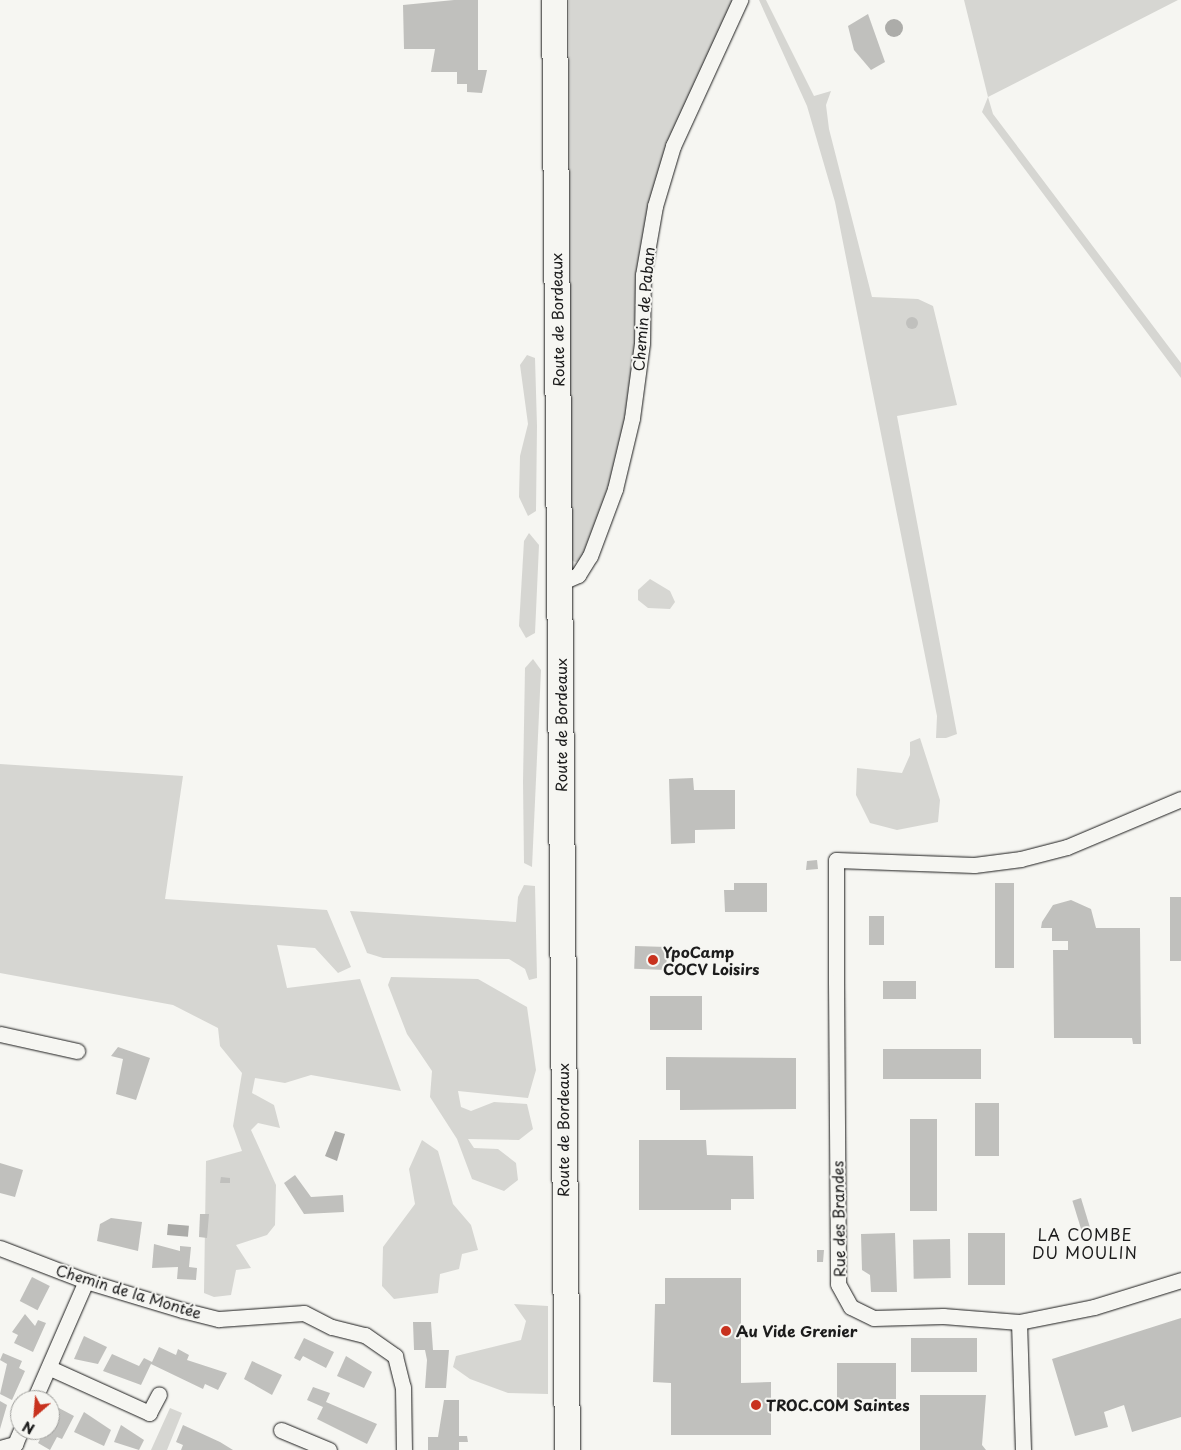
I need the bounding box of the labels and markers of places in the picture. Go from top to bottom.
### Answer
place label: YpoCamp COCV Loisirs [663,942,760,977]
marker: YpoCamp COCV Loisirs [647,954,659,966]
place label: Au Vide Grenier [736,1322,857,1340]
marker: Au Vide Grenier [720,1325,732,1337]
place label: TROC.COM Saintes [766,1396,911,1414]
marker: TROC.COM Saintes [750,1399,762,1411]

